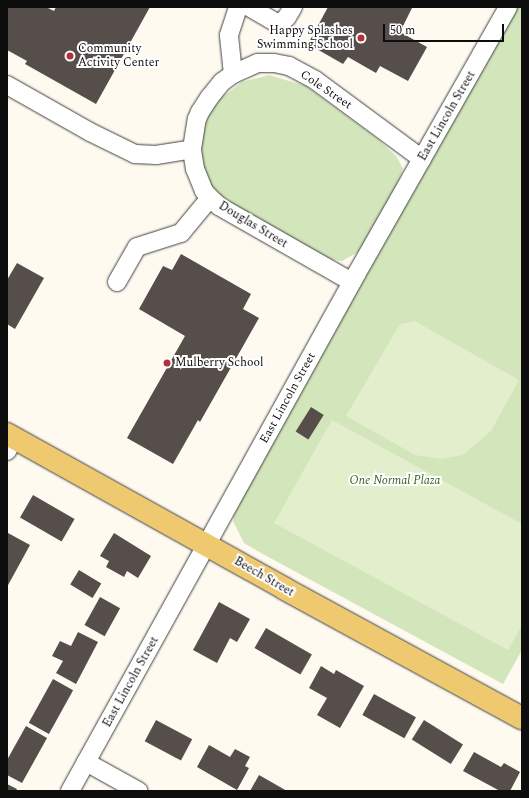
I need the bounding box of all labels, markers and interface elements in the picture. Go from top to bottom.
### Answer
scale bar [385,16,506,42]
text: 50 m [390,21,415,40]
place label: Happy Splashes Swimming School [257,24,353,52]
marker: Happy Splashes Swimming School [356,33,366,43]
place label: Community Activity Center [78,42,159,70]
marker: Community Activity Center [65,51,75,61]
street label: Cole Street [298,68,354,112]
street label: East Lincoln Street [415,68,479,164]
street label: Douglas Street [216,199,290,251]
street label: East Lincoln Street [257,350,319,446]
place label: Mulberry School [175,356,264,370]
marker: Mulberry School [162,358,172,368]
park label: One Normal Plaza [350,474,440,488]
street label: Beech Street [231,554,297,600]
street label: East Lincoln Street [100,634,162,730]

